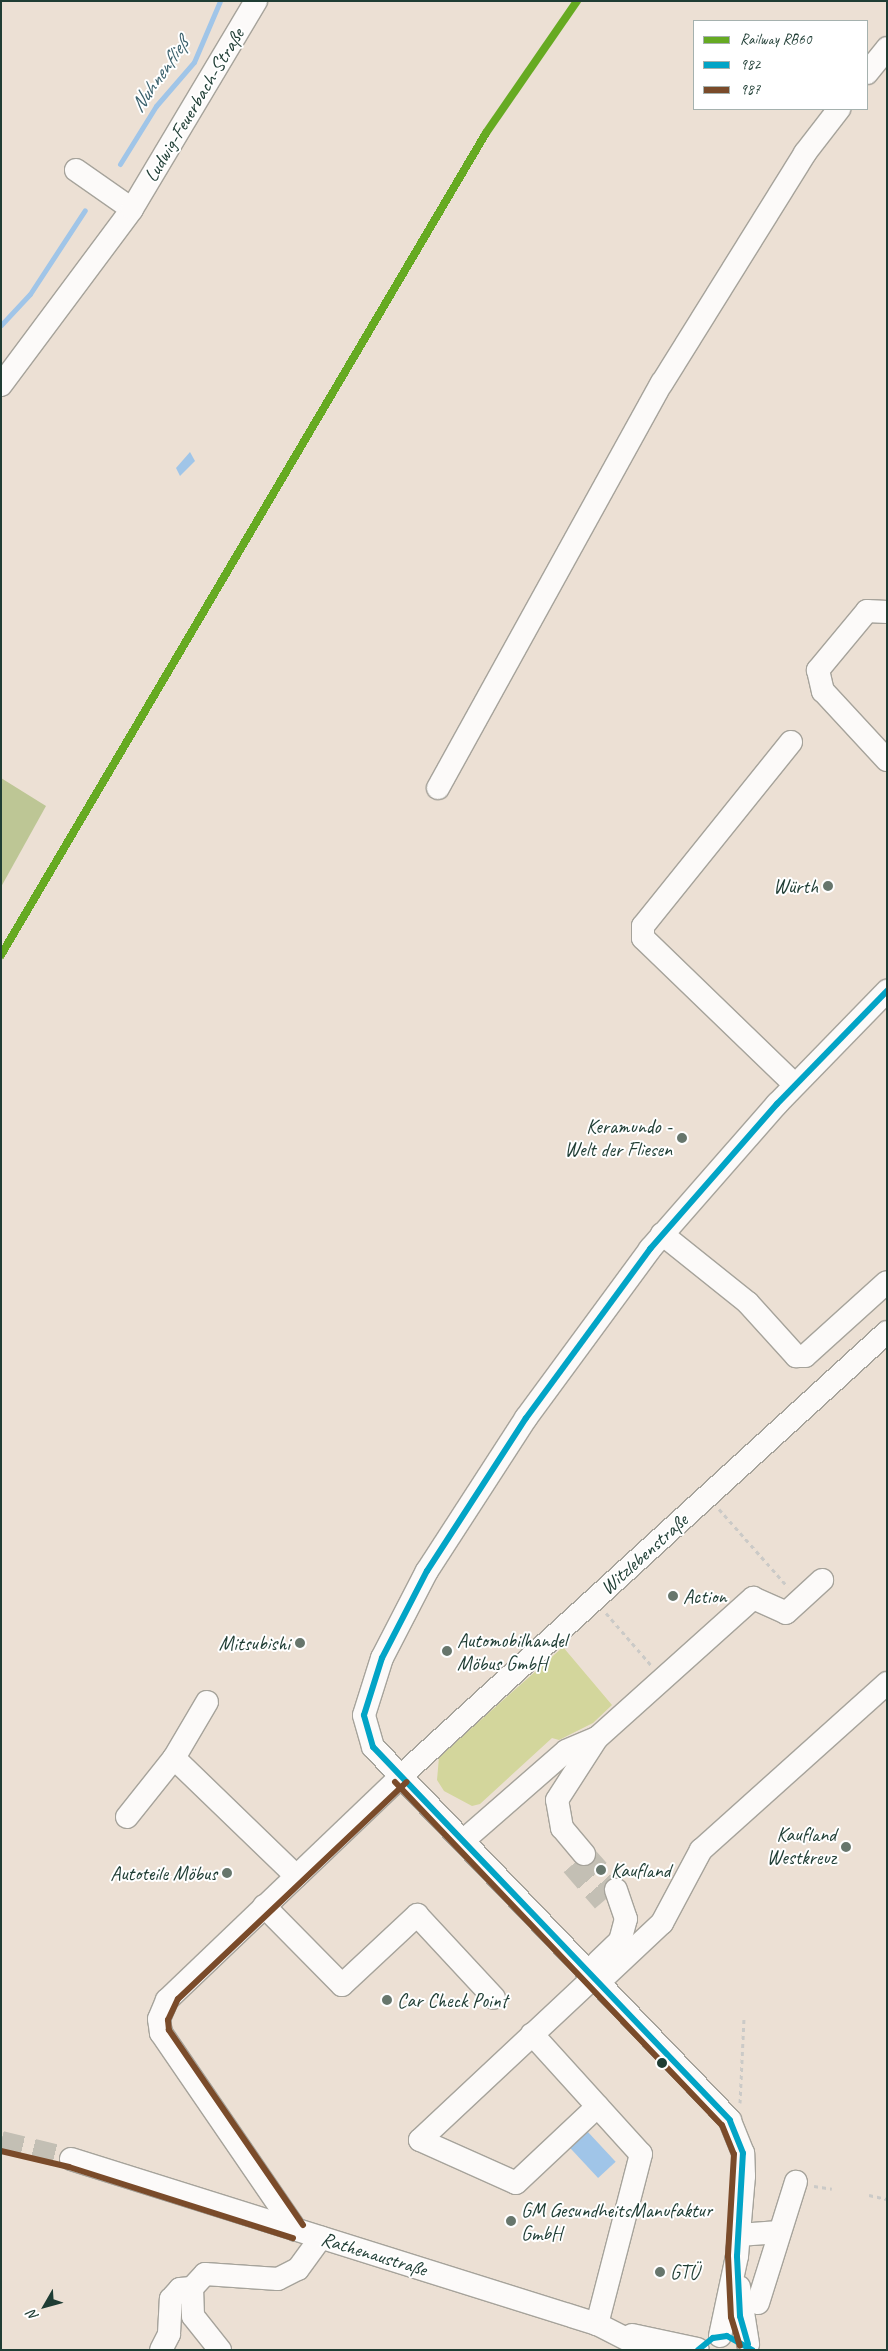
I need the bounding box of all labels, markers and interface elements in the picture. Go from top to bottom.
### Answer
legend [693,20,868,110]
street label: Ludwig-Feuerbach-Straße [139,24,249,186]
text: Railway RB60 [740,30,812,49]
water label: Nuhnenfließ [124,33,194,117]
text: 982 [740,55,760,74]
text: 987 [740,80,760,99]
place label: Würth [773,874,818,898]
marker: Würth [822,880,834,892]
place label: Keramundo - Welt der Fliesen [564,1114,672,1161]
marker: Keramundo - Welt der Fliesen [676,1132,688,1144]
street label: Witzlebenstraße [595,1508,693,1600]
place label: Action [683,1584,727,1608]
marker: Action [667,1590,679,1602]
place label: Automobilhandel Möbus GmbH [457,1628,567,1675]
place label: Mitsubishi [219,1631,290,1655]
marker: Mitsubishi [294,1637,306,1649]
marker: Automobilhandel Möbus GmbH [441,1645,453,1657]
place label: Kaufland Westkreuz [767,1823,836,1870]
marker: Kaufland Westkreuz [840,1841,852,1853]
place label: Kaufland [611,1858,671,1882]
place label: Autoteile Möbus [110,1861,217,1885]
marker: Kaufland [595,1864,607,1876]
marker: Autoteile Möbus [221,1867,233,1879]
place label: Car Check Point [397,1988,507,2012]
marker: Car Check Point [381,1994,393,2006]
unlabelled marker [657,2058,667,2068]
place label: GM GesundheitsManufaktur GmbH [521,2198,712,2245]
marker: GM GesundheitsManufaktur GmbH [505,2215,517,2227]
street label: Rathenaustraße [318,2227,430,2281]
place label: GTÜ [670,2260,699,2284]
marker: GTÜ [654,2266,666,2278]
north arrow [20,2281,70,2331]
text: N [23,2307,42,2324]

